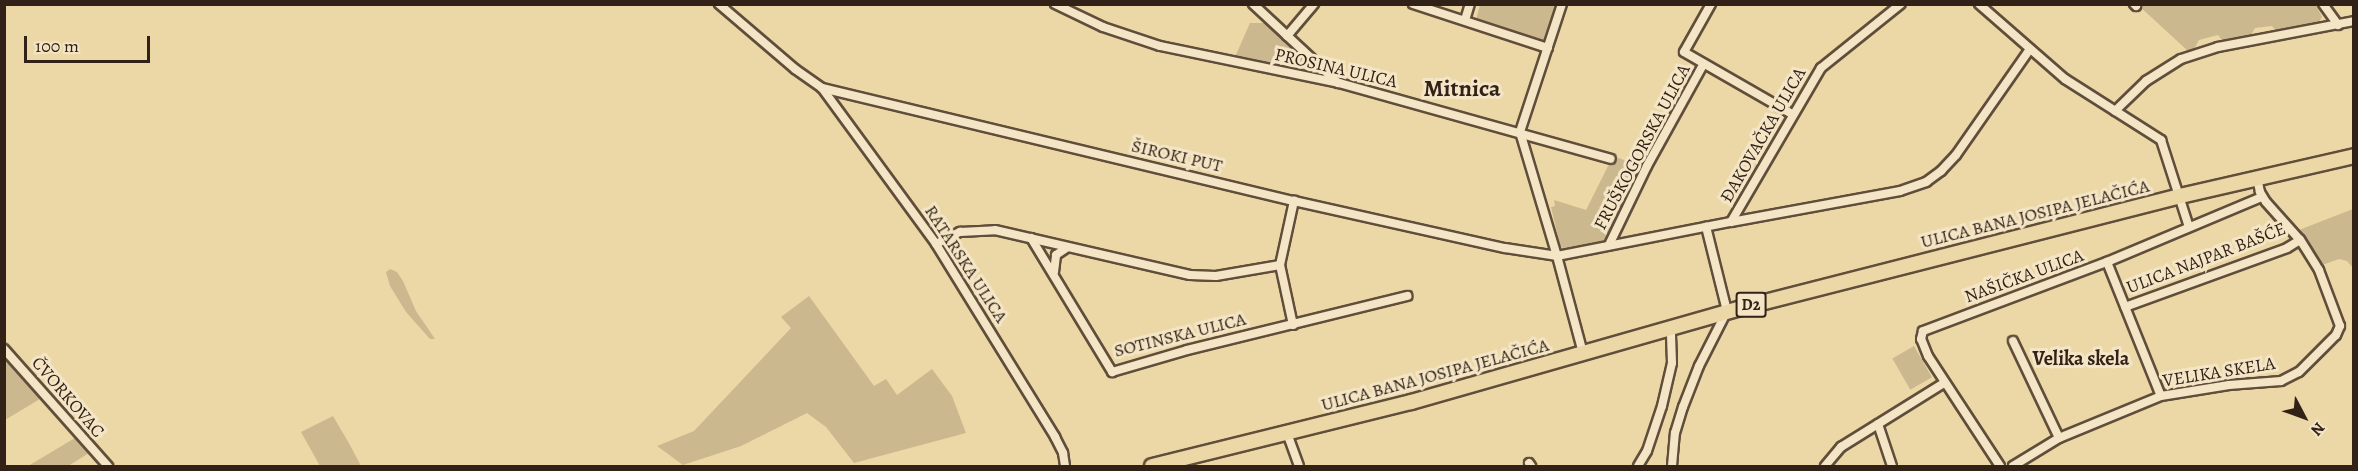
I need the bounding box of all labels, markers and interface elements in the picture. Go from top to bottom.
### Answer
scale bar [27,24,153,62]
text: 100 m [35,34,79,58]
street label: PROSINA ULICA [1272,43,1400,93]
street label: FRUŠKOGORSKA ULICA [1589,60,1695,234]
street label: ĐAKOVAČKA ULICA [1716,64,1810,206]
district label: Mitnica [1423,75,1501,103]
street label: ŠIROKI PUT [1129,135,1225,177]
street label: ULICA BANA JOSIPA JELAČIĆA [1919,175,2151,253]
street label: RATARSKA ULICA [920,201,1012,327]
street label: ULICA NAJPAR BAŠĆE [2123,218,2289,298]
street label: NAŠIČKA ULICA [1962,244,2086,308]
road number: D2 [1734,292,1768,318]
street label: SOTINSKA ULICA [1112,308,1248,362]
street label: ULICA BANA JOSIPA JELAČIĆA [1319,334,1551,416]
district label: Velika skela [2033,346,2129,370]
street label: ČVORKOVAC [27,352,109,442]
street label: VELIKA SKELA [2161,352,2277,392]
north arrow [2274,387,2334,447]
text: N [2305,417,2330,440]

